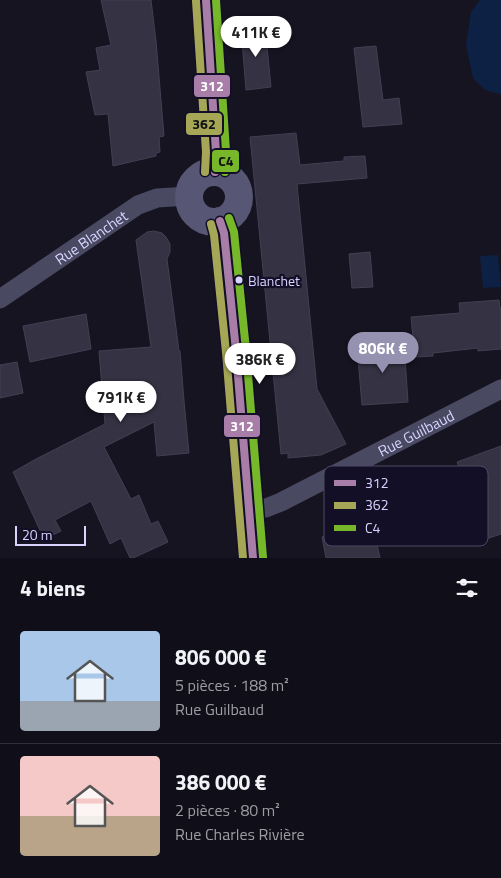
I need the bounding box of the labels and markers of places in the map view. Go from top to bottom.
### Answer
pin: 411K € [215,15,297,58]
place label: Blanchet [248,270,300,291]
marker: Blanchet [234,275,244,285]
pin: 806K € [342,332,424,374]
pin: 386K € [219,342,301,385]
pin: 791K € [80,380,162,423]

